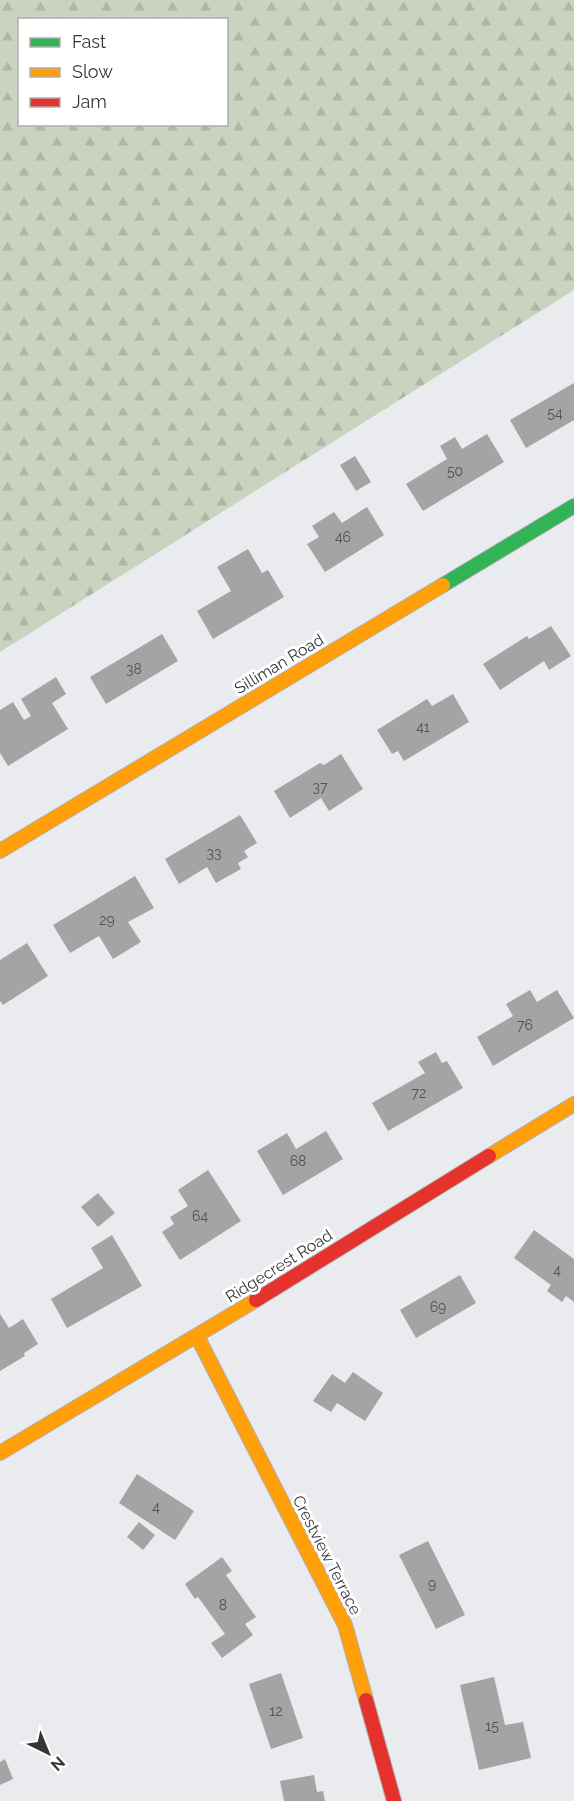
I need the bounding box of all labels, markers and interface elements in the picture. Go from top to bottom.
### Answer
legend [18,18,228,126]
text: Fast [72,31,106,52]
text: Slow [72,61,113,82]
text: Jam [72,91,107,112]
house number: 54 [547,405,563,421]
house number: 50 [447,463,463,479]
house number: 46 [335,529,351,545]
street label: Silliman Road [231,630,327,698]
house number: 38 [126,661,142,677]
house number: 41 [416,719,430,735]
house number: 37 [313,779,328,795]
house number: 33 [207,845,221,861]
house number: 29 [99,912,115,928]
house number: 76 [517,1017,533,1033]
house number: 72 [412,1085,426,1101]
house number: 68 [290,1153,306,1169]
house number: 64 [192,1208,208,1224]
street label: Ridgecrest Road [222,1226,336,1306]
house number: 4 [553,1262,561,1278]
house number: 69 [430,1299,446,1315]
street label: Crestview Terrace [289,1492,365,1618]
house number: 4 [152,1499,160,1515]
house number: 9 [428,1576,436,1592]
house number: 8 [219,1597,227,1613]
house number: 12 [269,1703,283,1719]
house number: 15 [485,1718,499,1734]
north arrow [18,1723,78,1783]
text: N [47,1752,69,1775]

